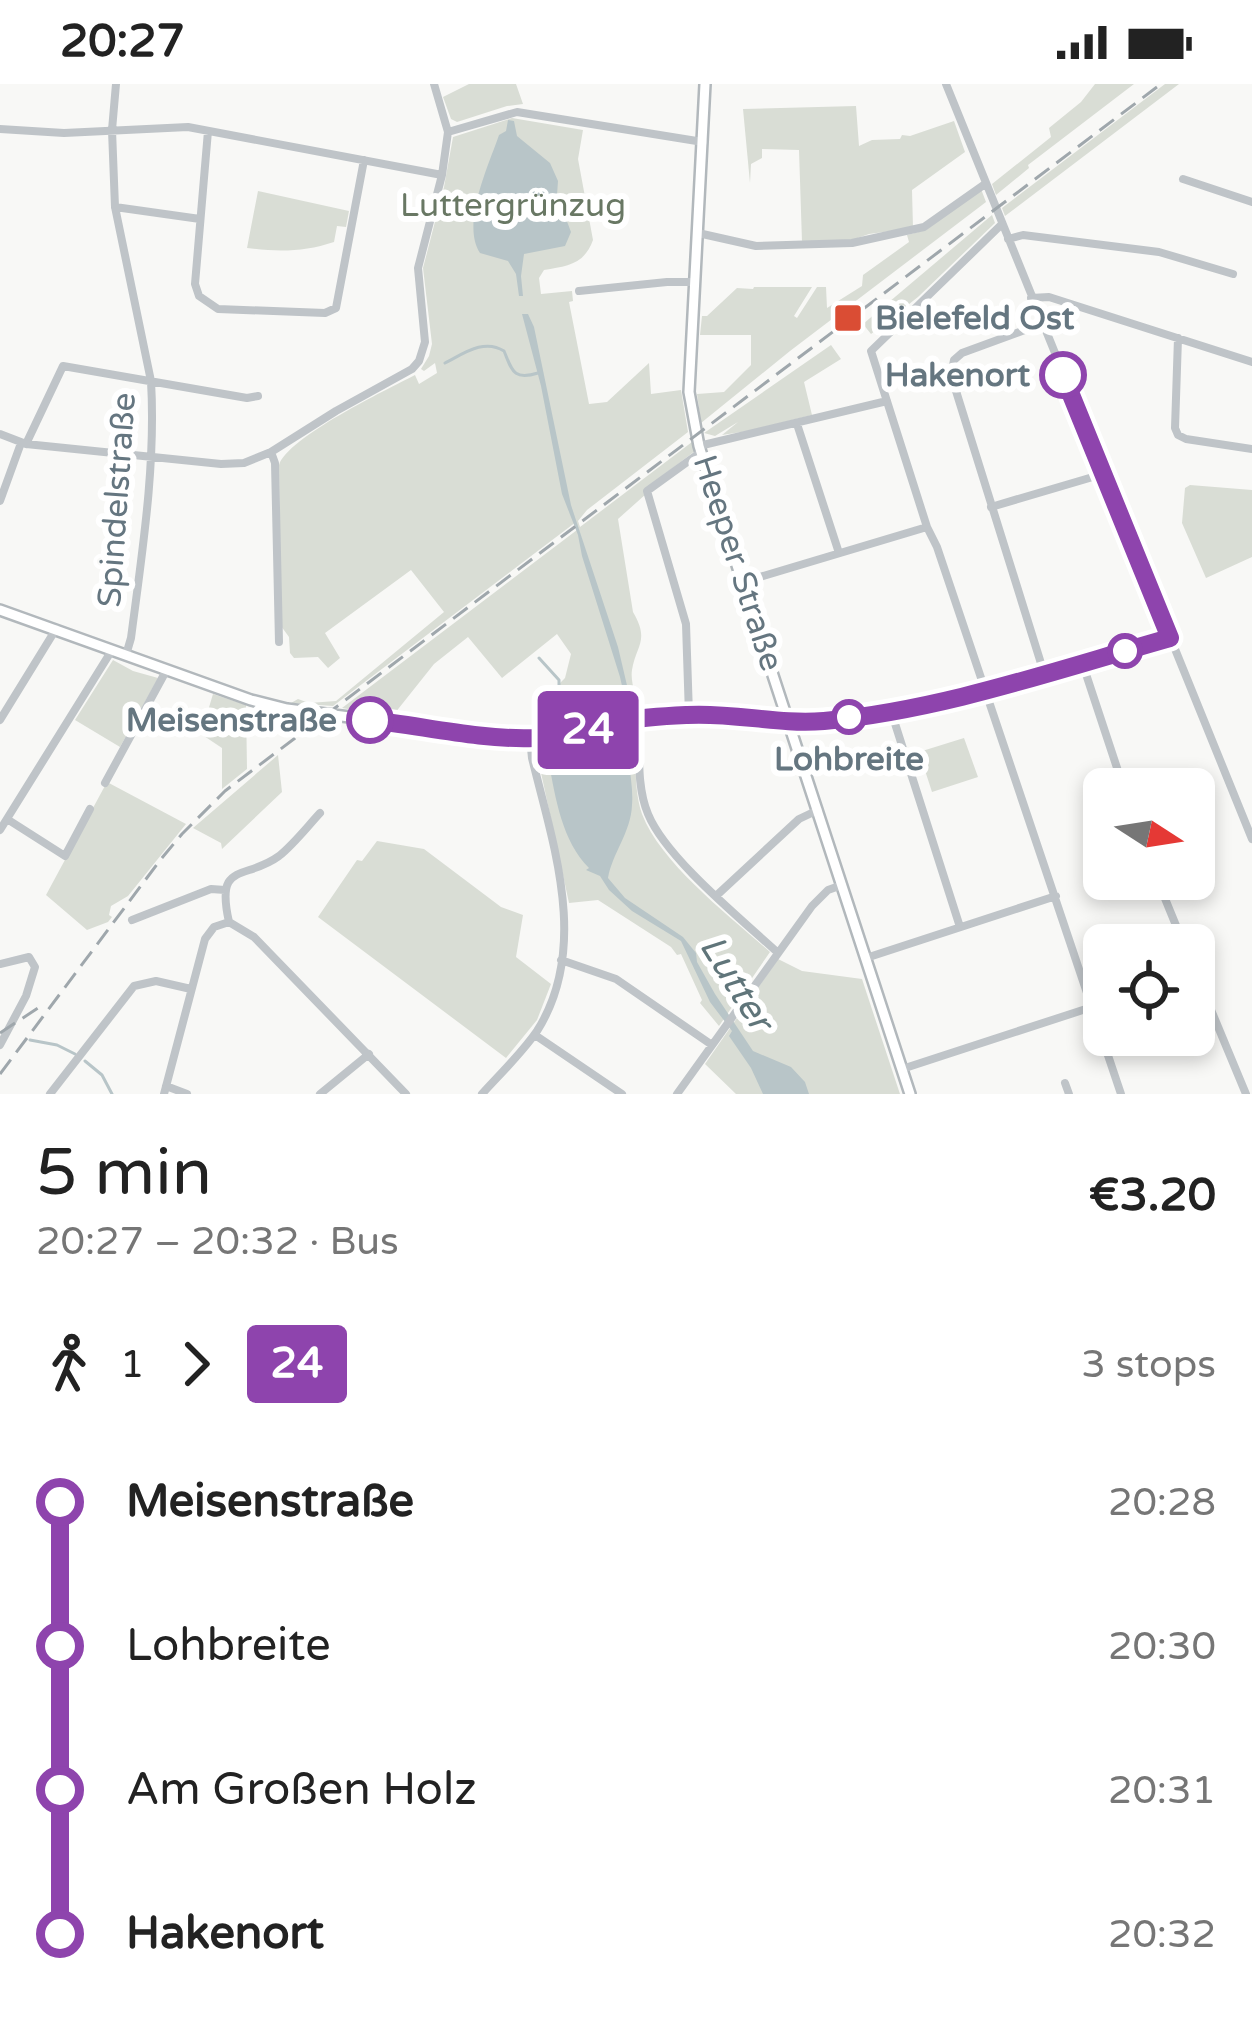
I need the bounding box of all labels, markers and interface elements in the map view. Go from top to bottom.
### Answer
text: 20:27 [60,15,185,69]
park label: Luttergrünzug [400,186,626,225]
place label: Bielefeld Ost [875,299,1075,338]
marker: Bielefeld Ost [832,302,864,334]
marker: Hakenort [1041,353,1085,397]
place label: Hakenort [885,356,1030,395]
street label: Spindelstraße [90,391,144,609]
street label: Heeper Straße [685,450,791,676]
unlabelled marker [1109,635,1141,667]
line badge: 24 [534,691,642,769]
marker: Meisenstraße [348,698,392,742]
place label: Meisenstraße [126,701,337,740]
marker: Lohbreite [833,701,865,733]
text: 24 [562,704,614,755]
place label: Lohbreite [774,740,924,779]
north arrow [1083,768,1215,900]
map controls [1083,768,1215,1056]
button: locate [1083,924,1215,1056]
water label: Lutter [690,927,784,1042]
text: 5 min [36,1133,212,1213]
text: €3.20 [1089,1169,1216,1223]
text: 20:27 – 20:32 · Bus [36,1218,399,1265]
icon: walk [36,1331,102,1397]
icon: forward [163,1331,229,1397]
text: 24 [271,1338,323,1389]
text: 1 [120,1341,145,1388]
text: 3 stops [1081,1341,1216,1388]
text: Meisenstraße [126,1475,414,1529]
text: 20:28 [1108,1479,1216,1526]
text: Lohbreite [126,1619,331,1673]
text: 20:30 [1108,1623,1216,1670]
text: Am Großen Holz [126,1763,477,1817]
text: 20:31 [1108,1767,1216,1814]
text: Hakenort [126,1907,324,1961]
text: 20:32 [1108,1911,1216,1958]

